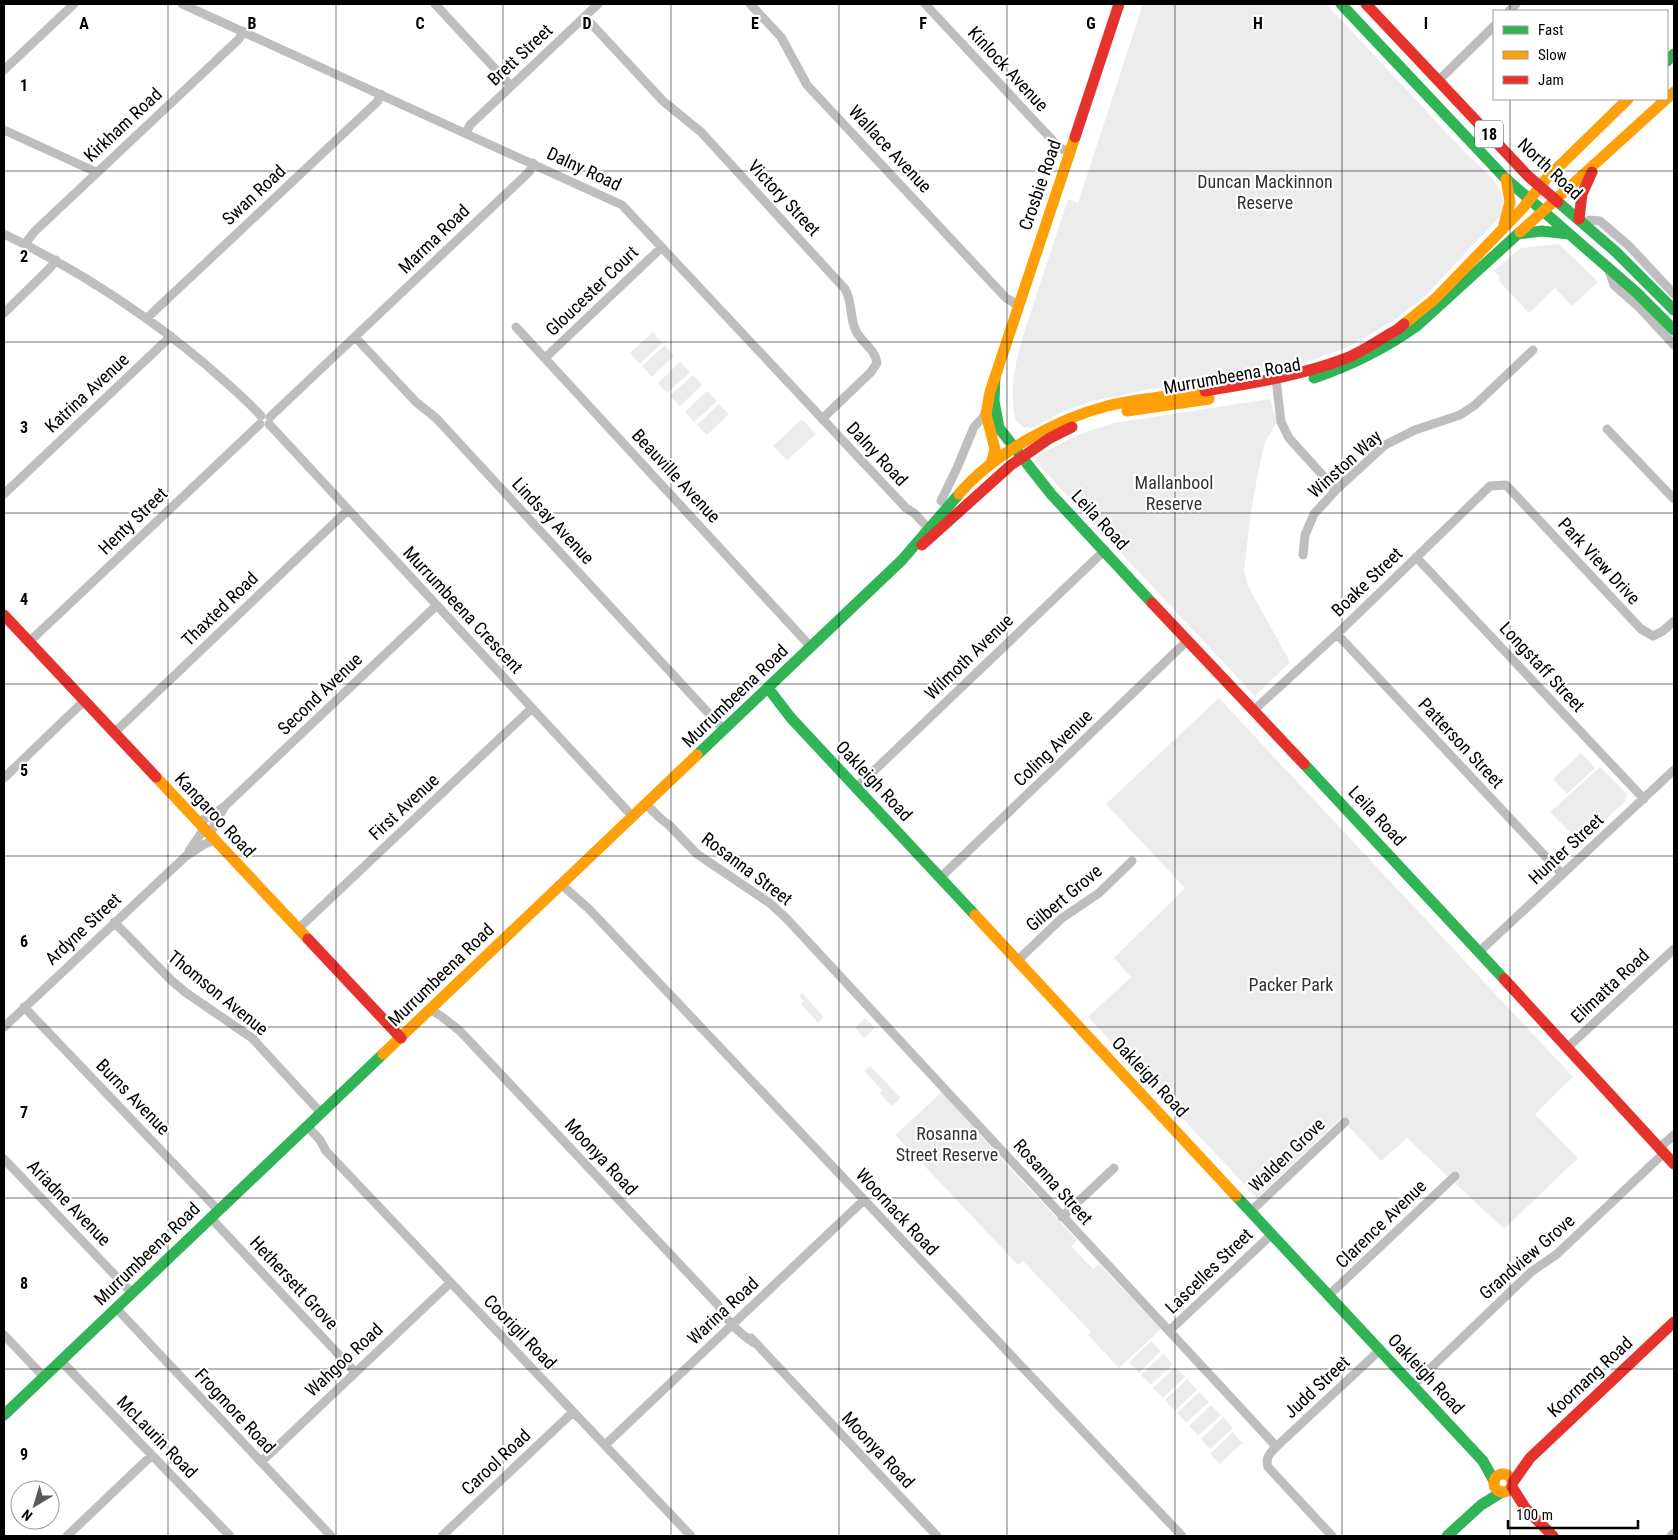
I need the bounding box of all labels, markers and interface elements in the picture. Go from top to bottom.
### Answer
legend [1493,10,1668,100]
text: A [79,14,89,33]
text: B [248,14,257,33]
text: C [415,14,425,33]
text: D [582,14,592,33]
text: E [751,14,759,33]
text: F [919,14,927,33]
text: G [1086,14,1096,33]
text: H [1253,14,1263,33]
text: I [1424,14,1428,33]
street label: Brett Street [483,19,556,90]
text: Fast [1538,21,1563,39]
street label: Kinlock Avenue [964,22,1053,115]
text: Slow [1538,46,1567,64]
text: Jam [1538,71,1564,89]
text: 1 [20,76,28,95]
street label: Kirkham Road [79,83,166,166]
street label: Wallace Avenue [845,101,936,197]
road number: 18 [1475,120,1503,148]
street label: North Road [1514,134,1587,204]
street label: Crosbie Road [1014,137,1065,233]
street label: Dalny Road [544,142,625,195]
street label: Victory Street [744,155,825,240]
street label: Swan Road [218,160,290,229]
park label: Duncan Mackinnon Reserve [1197,171,1333,213]
street label: Marma Road [394,200,473,278]
street label: Gloucester Court [541,241,642,340]
text: 2 [20,247,28,266]
street label: Katrina Avenue [40,349,133,437]
street label: Murrumbeena Road [1162,353,1302,398]
street label: Dalny Road [843,417,912,490]
text: 3 [20,418,28,437]
street label: Beauville Avenue [628,425,725,527]
street label: Winston Way [1304,425,1386,502]
park label: Mallanbool Reserve [1135,472,1213,514]
street label: Lindsay Avenue [508,473,599,568]
street label: Henty Street [94,483,171,559]
street label: Leila Road [1067,485,1133,554]
street label: Park View Drive [1554,513,1645,608]
street label: Murrumbeena Crescent [399,542,528,677]
street label: Boake Street [1327,543,1406,621]
street label: Thaxted Road [177,567,262,650]
text: 4 [20,590,28,609]
street label: Wilmoth Avenue [920,609,1017,704]
street label: Longstaff Street [1495,617,1589,716]
street label: Murrumbeena Road [677,640,792,751]
street label: Second Avenue [273,648,366,739]
street label: Patterson Street [1414,693,1508,792]
street label: Coling Avenue [1009,705,1096,790]
street label: Oakleigh Road [832,736,917,825]
text: 5 [20,761,28,780]
street label: Kangaroo Road [171,768,260,861]
street label: First Avenue [364,769,443,844]
street label: Leila Road [1344,781,1410,850]
street label: Hunter Street [1524,809,1607,888]
street label: Rosanna Street [698,828,797,909]
street label: Gilbert Grove [1022,860,1106,935]
street label: Ardyne Street [41,888,125,969]
street label: Murrumbeena Road [383,919,498,1030]
text: 6 [20,932,28,951]
street label: Elimatta Road [1566,944,1653,1027]
street label: Thomson Avenue [164,946,273,1039]
park label: Packer Park [1249,974,1333,995]
street label: Oakleigh Road [1108,1032,1193,1121]
street label: Burns Avenue [92,1055,175,1139]
text: 7 [20,1103,28,1122]
street label: Walden Grove [1244,1113,1329,1196]
street label: Moonya Road [561,1114,642,1199]
park label: Rosanna Street Reserve [896,1123,998,1165]
street label: Rosanna Street [1010,1135,1097,1229]
street label: Ariadne Avenue [23,1156,115,1250]
street label: Woornack Road [852,1164,943,1259]
street label: Clarence Avenue [1331,1175,1430,1272]
street label: Murrumbeena Road [89,1198,204,1309]
street label: Grandview Grove [1475,1210,1578,1304]
street label: Lascelles Street [1161,1224,1257,1318]
street label: Hethersett Grove [246,1232,343,1334]
street label: Warina Road [683,1273,762,1349]
text: 8 [20,1274,28,1293]
street label: Coorigil Road [480,1290,561,1373]
street label: Wahgoo Road [301,1319,387,1401]
street label: Oakleigh Road [1384,1329,1469,1418]
street label: Koornang Road [1543,1332,1636,1421]
street label: Judd Street [1280,1351,1354,1422]
street label: Frogmore Road [191,1364,280,1457]
street label: McLaurin Road [113,1391,202,1482]
street label: Moonya Road [838,1407,919,1492]
street label: Carool Road [457,1424,534,1499]
text: 9 [20,1445,28,1464]
north arrow [10,1480,60,1530]
scale bar [1508,1498,1638,1530]
text: N [19,1506,35,1524]
text: 100 m [1516,1506,1553,1524]

